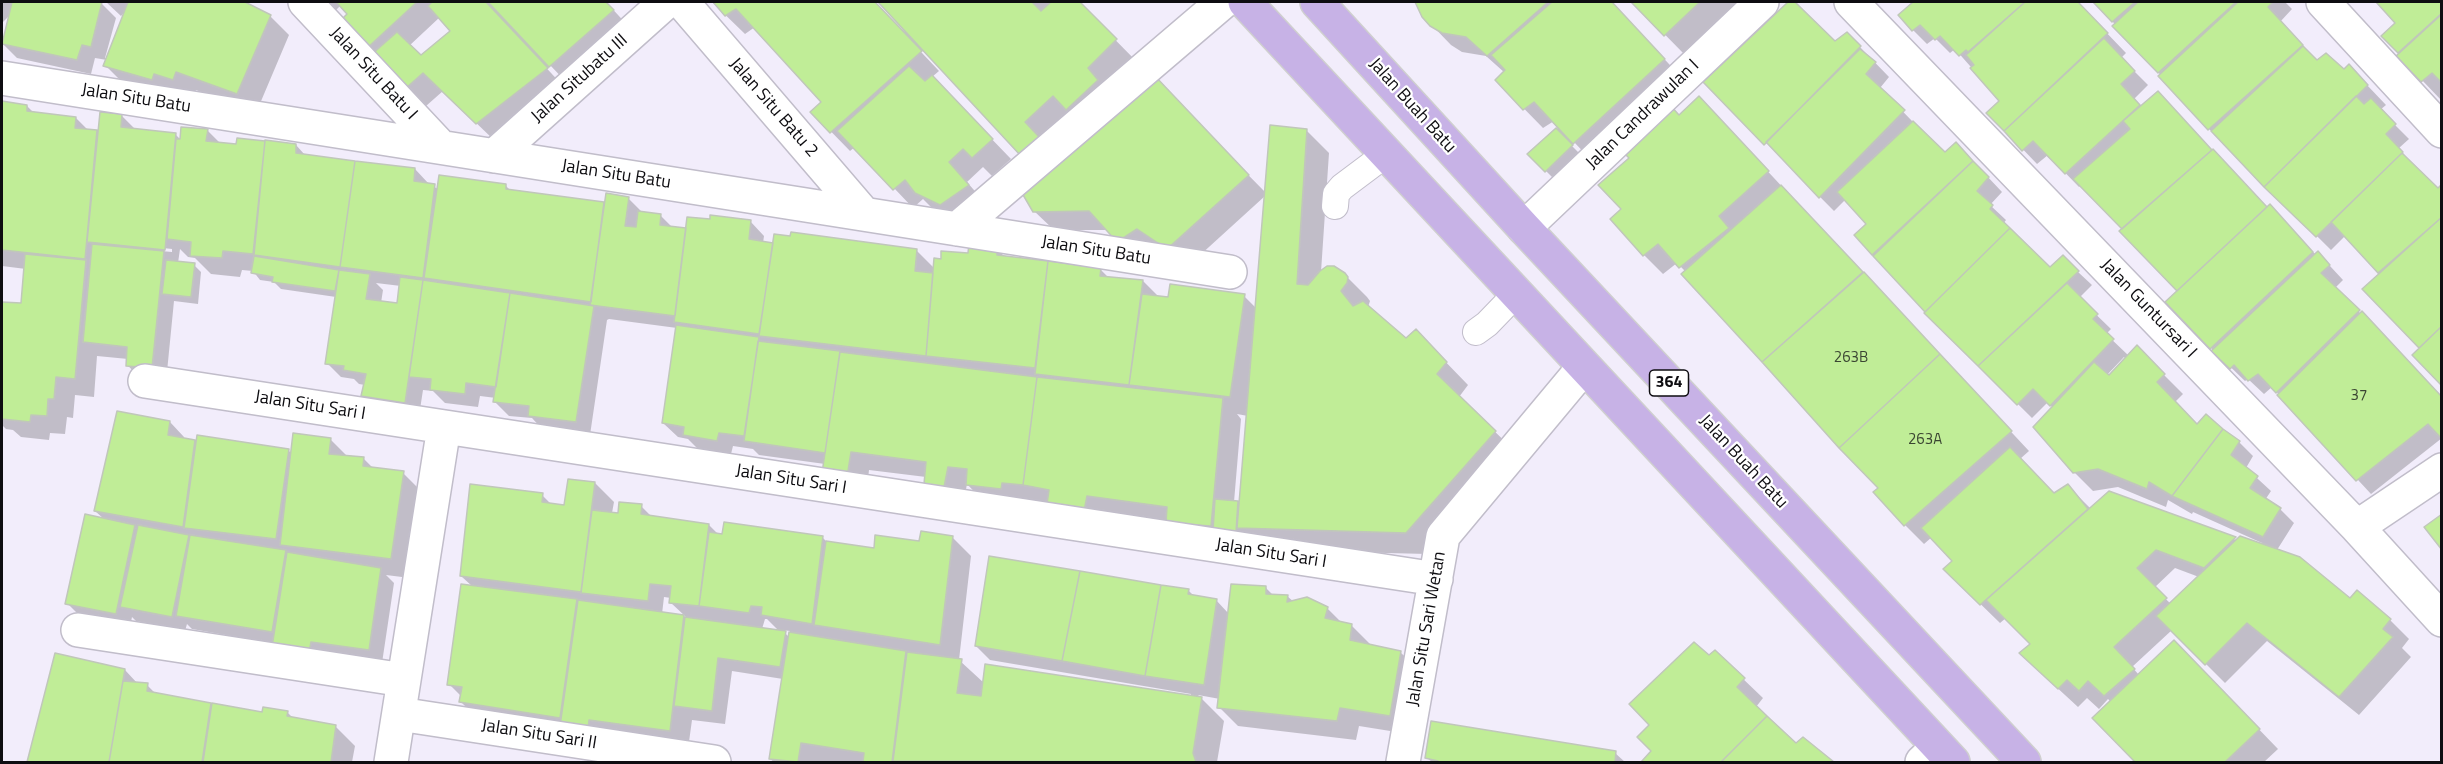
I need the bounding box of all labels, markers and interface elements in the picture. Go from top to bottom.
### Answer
street label: Jalan Situ Batu I [325,23,421,125]
street label: Jalan Situbatu III [527,30,633,128]
street label: Jalan Situ Batu 2 [724,54,822,162]
street label: Jalan Buah Batu [1364,54,1460,158]
street label: Jalan Candrawulan I [1582,56,1704,174]
street label: Jalan Situ Batu [80,80,192,118]
street label: Jalan Situ Batu [560,156,672,194]
street label: Jalan Situ Batu [1040,232,1152,270]
street label: Jalan Guntursari I [2095,255,2201,363]
house number: 263B [1834,349,1868,367]
road number: 364 [1650,370,1688,396]
street label: Jalan Situ Sari I [253,387,367,425]
house number: 37 [2351,387,2367,405]
street label: Jalan Buah Batu [1694,411,1792,513]
house number: 263A [1908,431,1942,449]
street label: Jalan Situ Sari I [734,461,848,499]
street label: Jalan Situ Sari I [1214,535,1328,573]
street label: Jalan Situ Sari Wetan [1403,550,1451,708]
street label: Jalan Situ Sari II [480,715,598,755]

